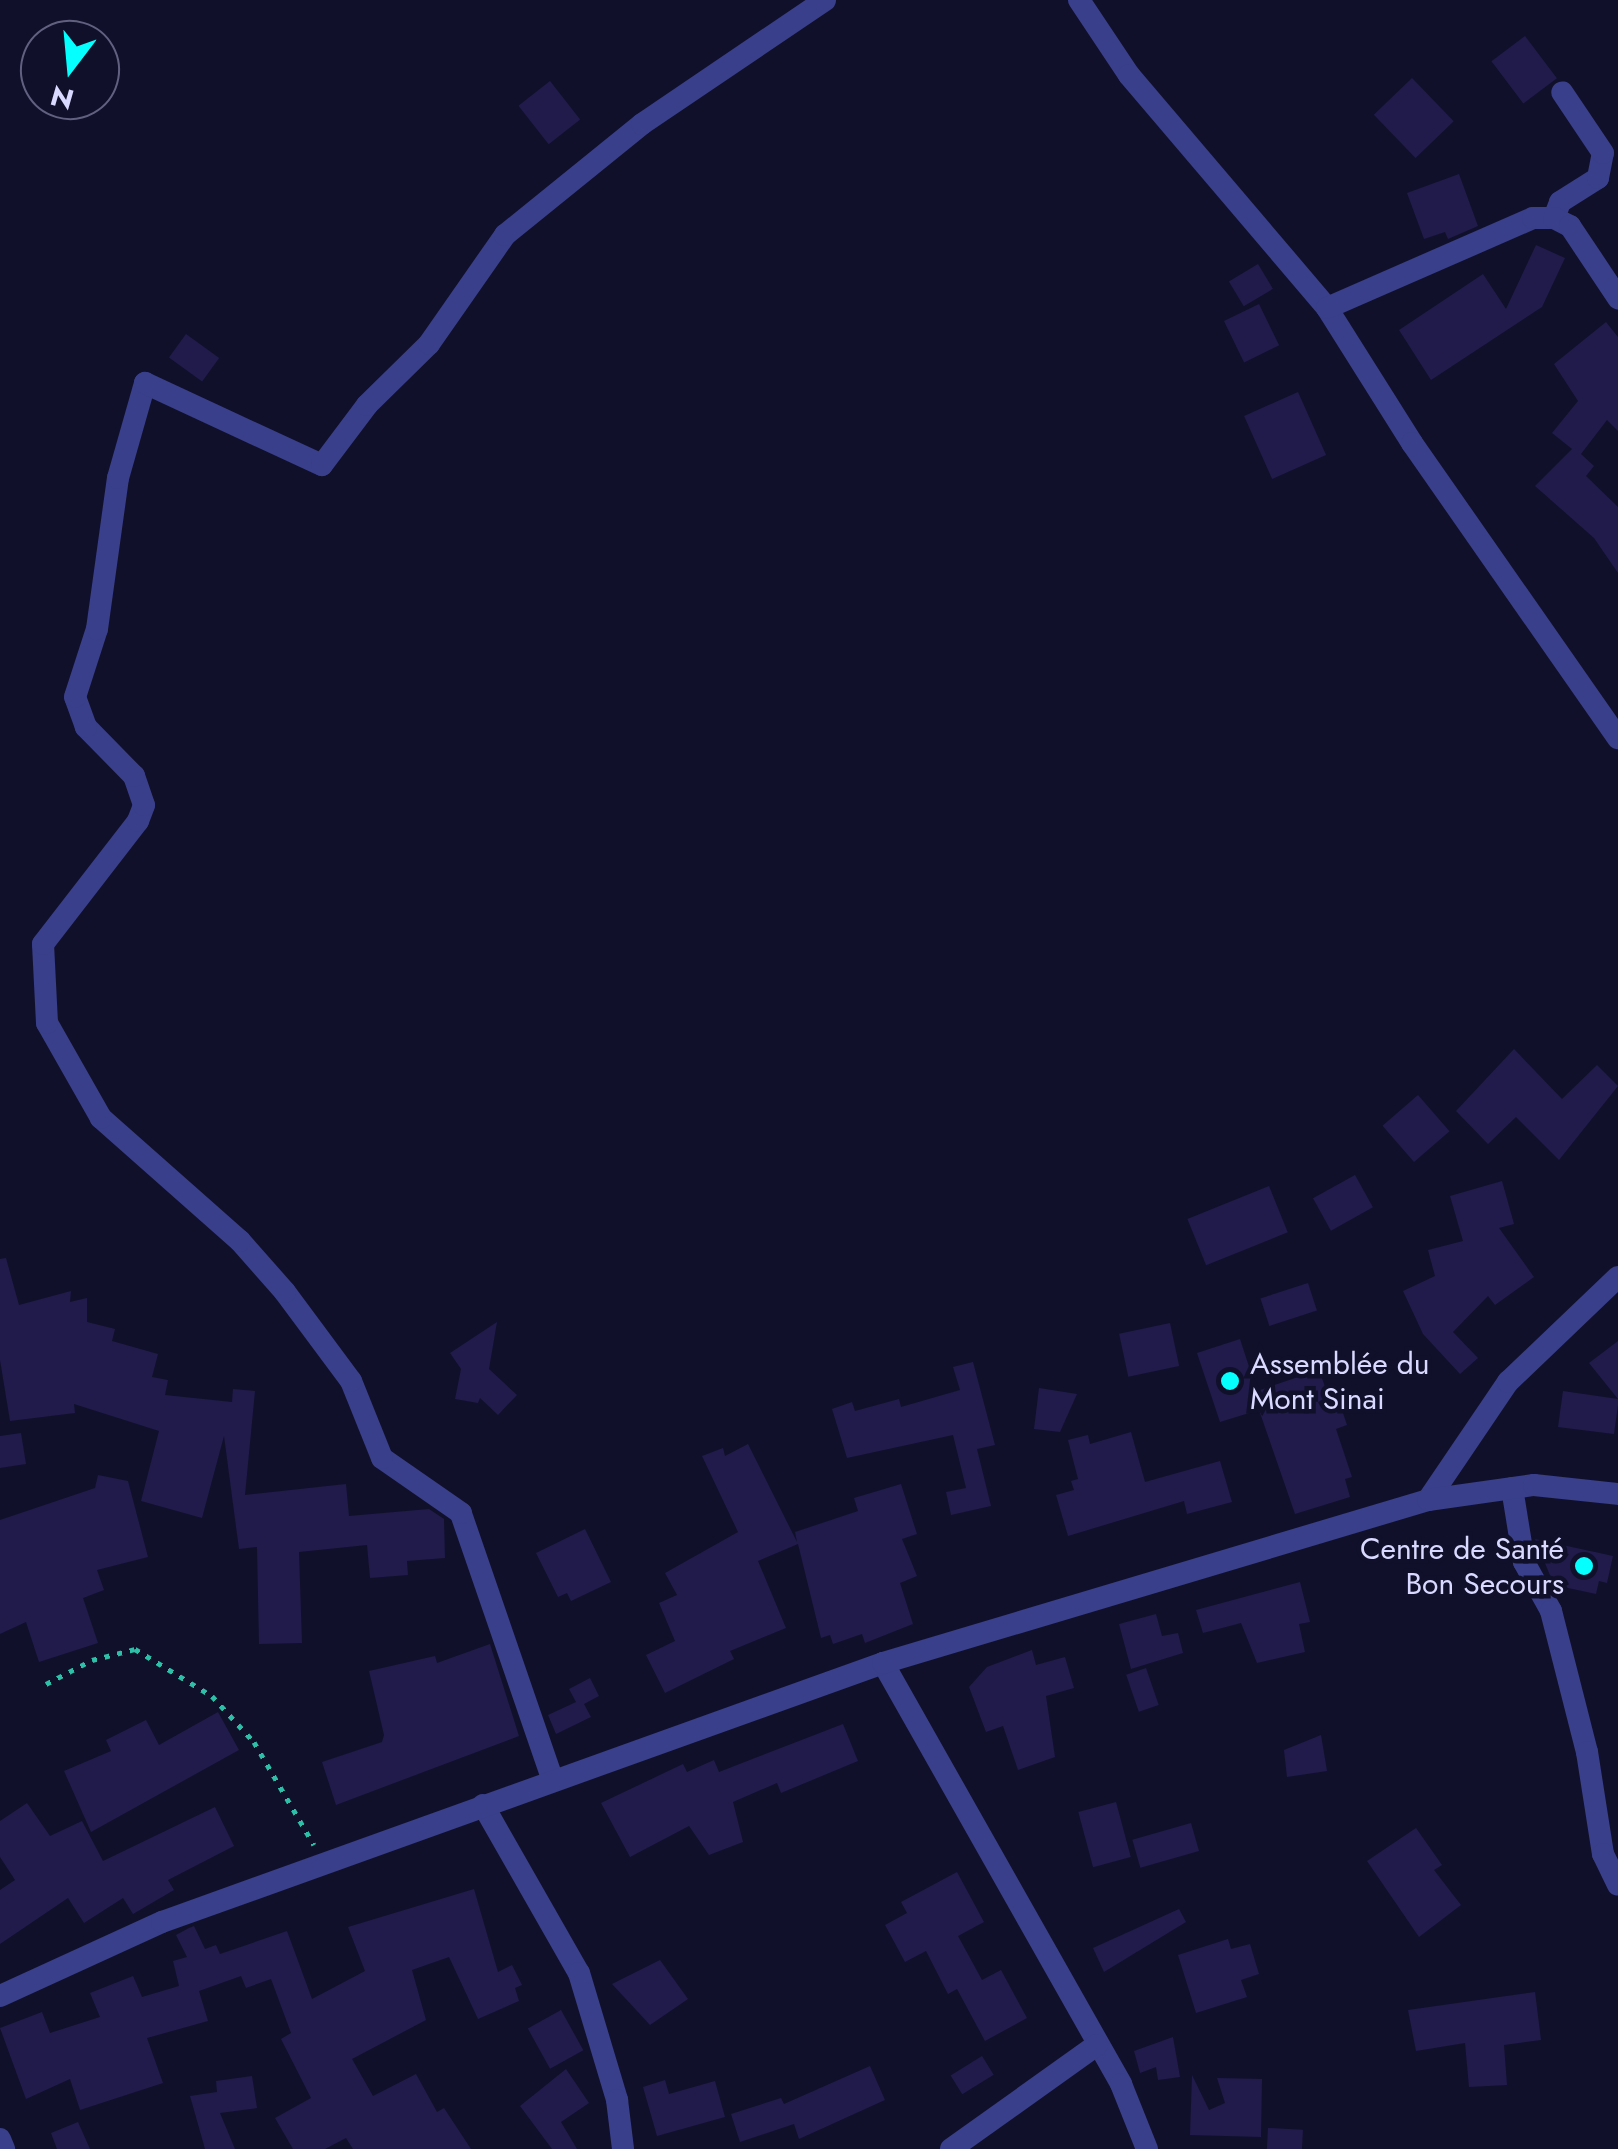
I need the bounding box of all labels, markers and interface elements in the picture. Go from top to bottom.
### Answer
north arrow [20,20,120,120]
text: N [46,75,78,120]
place label: Assemblée du Mont Sinai [1250,1346,1430,1416]
marker: Assemblée du Mont Sinai [1219,1370,1241,1392]
place label: Centre de Santé Bon Secours [1360,1531,1564,1602]
marker: Centre de Santé Bon Secours [1573,1555,1595,1577]

